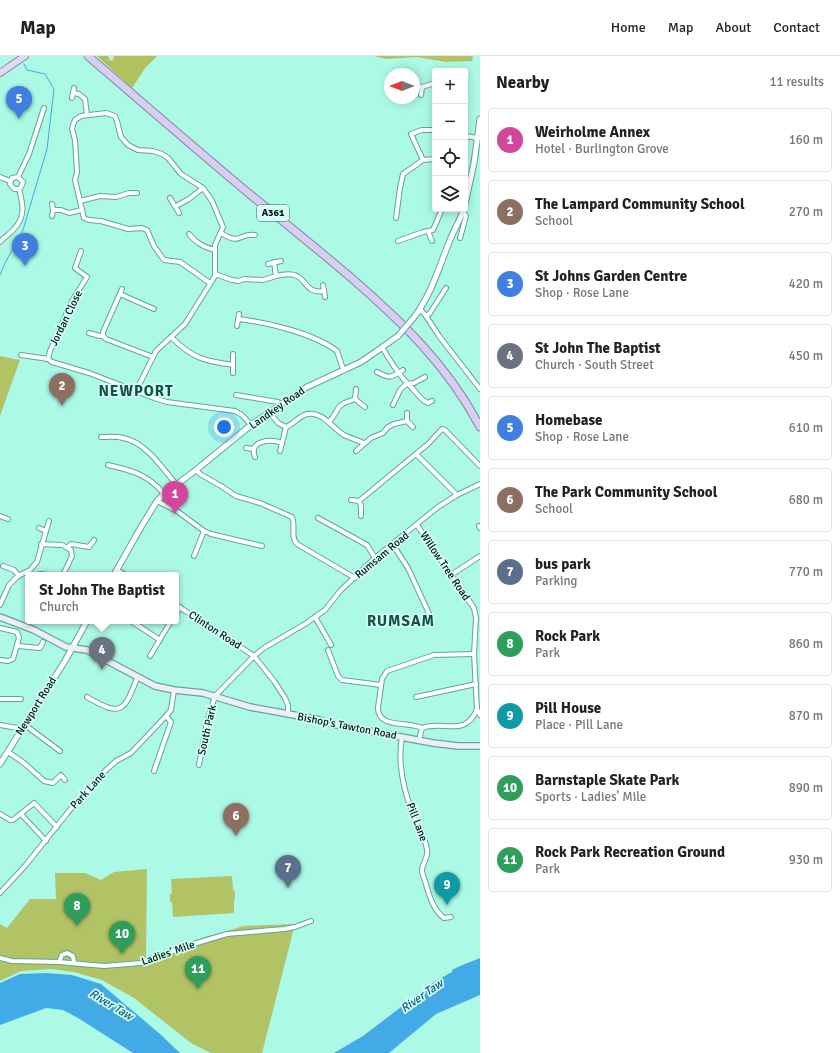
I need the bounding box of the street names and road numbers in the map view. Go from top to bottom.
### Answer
road number: A361 [257,205,289,221]
street label: Jordan Close [47,288,85,348]
street label: Landkey Road [247,384,307,432]
street label: Rumsam Road [352,529,412,581]
street label: Willow Tree Road [417,529,473,603]
street label: Clinton Road [186,608,244,652]
street label: Newport Road [13,674,59,738]
street label: South Park [195,703,219,756]
street label: Bishop's Tawton Road [296,710,398,742]
street label: Park Lane [68,768,108,812]
street label: Pill Lane [404,801,430,843]
street label: Ladies' Mile [140,938,196,968]

